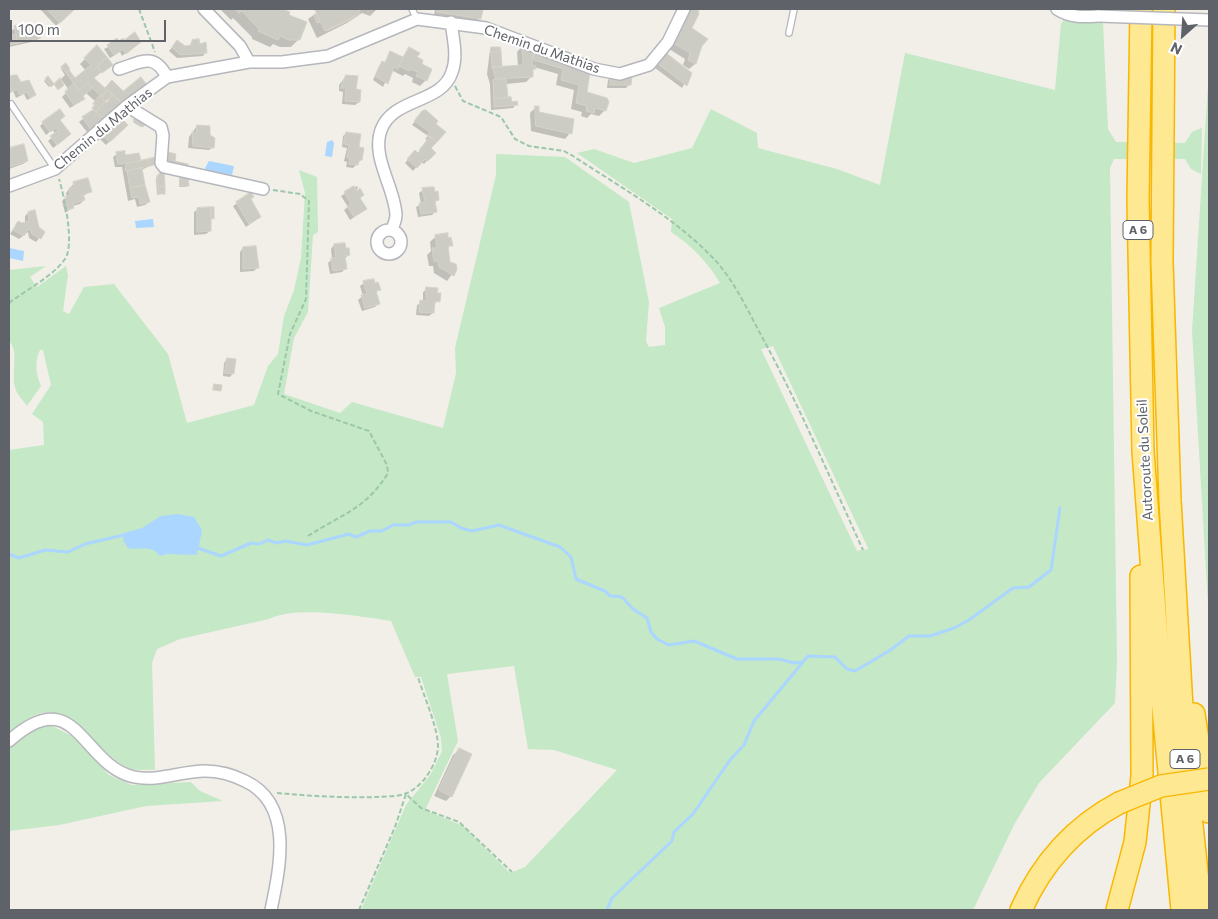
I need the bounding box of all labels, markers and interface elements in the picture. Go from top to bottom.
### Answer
scale bar [12,10,169,42]
north arrow [1158,10,1208,60]
text: 100 m [18,20,60,38]
street label: Chemin du Mathias [482,21,602,77]
text: N [1168,39,1185,59]
street label: Chemin du Mathias [50,84,156,174]
road number: A 6 [1123,220,1153,240]
street label: Autoroute du Soleil [1133,399,1157,521]
road number: A 6 [1170,750,1200,769]

